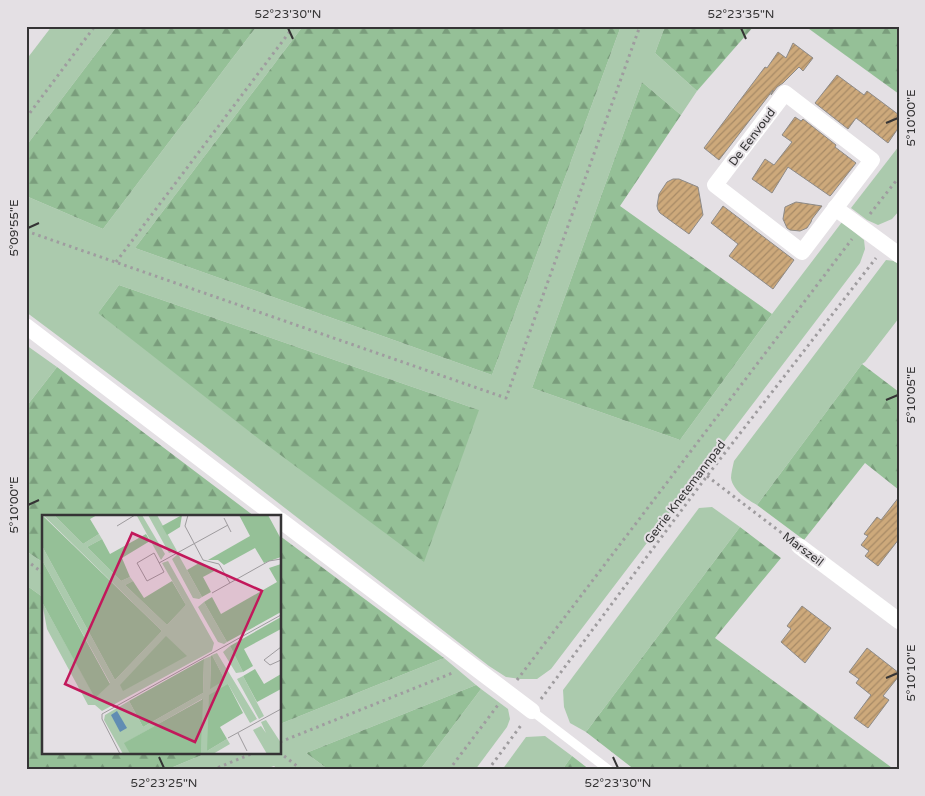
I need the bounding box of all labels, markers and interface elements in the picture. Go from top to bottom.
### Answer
text: 52°23'30"N [255,7,322,21]
text: 52°23'35"N [708,7,775,21]
text: 5°10'00"E [904,89,918,147]
street label: De Eenvoud [726,105,778,169]
text: 5°09'55"E [7,199,21,257]
text: 5°10'05"E [904,366,918,424]
street label: Gerrie Knetemannpad [642,438,728,546]
text: 5°10'00"E [7,476,21,534]
inset map [42,515,281,754]
street label: Marszeil [780,529,826,569]
text: 5°10'10"E [904,644,918,702]
text: 52°23'25"N [131,776,198,790]
text: 52°23'30"N [585,776,652,790]

